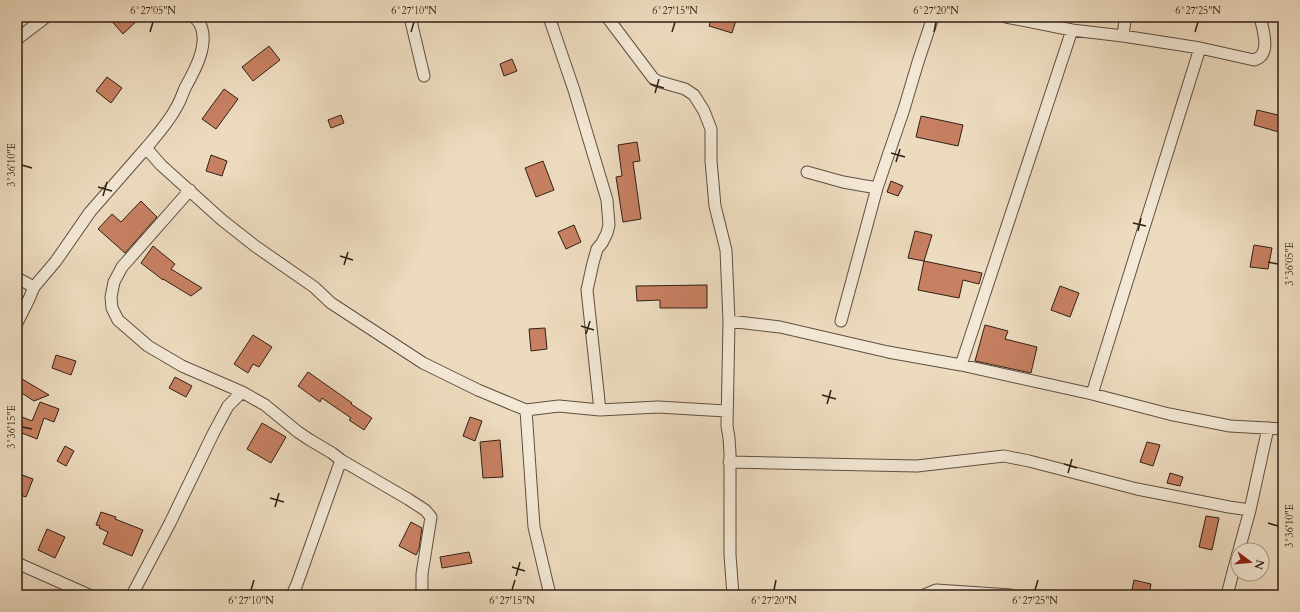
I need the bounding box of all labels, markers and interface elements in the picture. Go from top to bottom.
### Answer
text: 6°27'05"N [130,4,176,18]
text: 6°27'10"N [391,4,437,18]
text: 6°27'15"N [652,4,698,18]
text: 6°27'20"N [913,4,959,18]
text: 6°27'25"N [1175,4,1221,18]
text: 3°36'10"E [5,143,19,187]
text: 3°36'05"E [1283,242,1297,286]
text: 3°36'15"E [5,405,19,449]
text: 3°36'10"E [1283,504,1297,548]
north arrow [1230,542,1270,582]
text: N [1250,558,1268,572]
text: 6°27'10"N [228,594,274,608]
text: 6°27'15"N [489,594,535,608]
text: 6°27'20"N [751,594,797,608]
text: 6°27'25"N [1012,594,1058,608]

